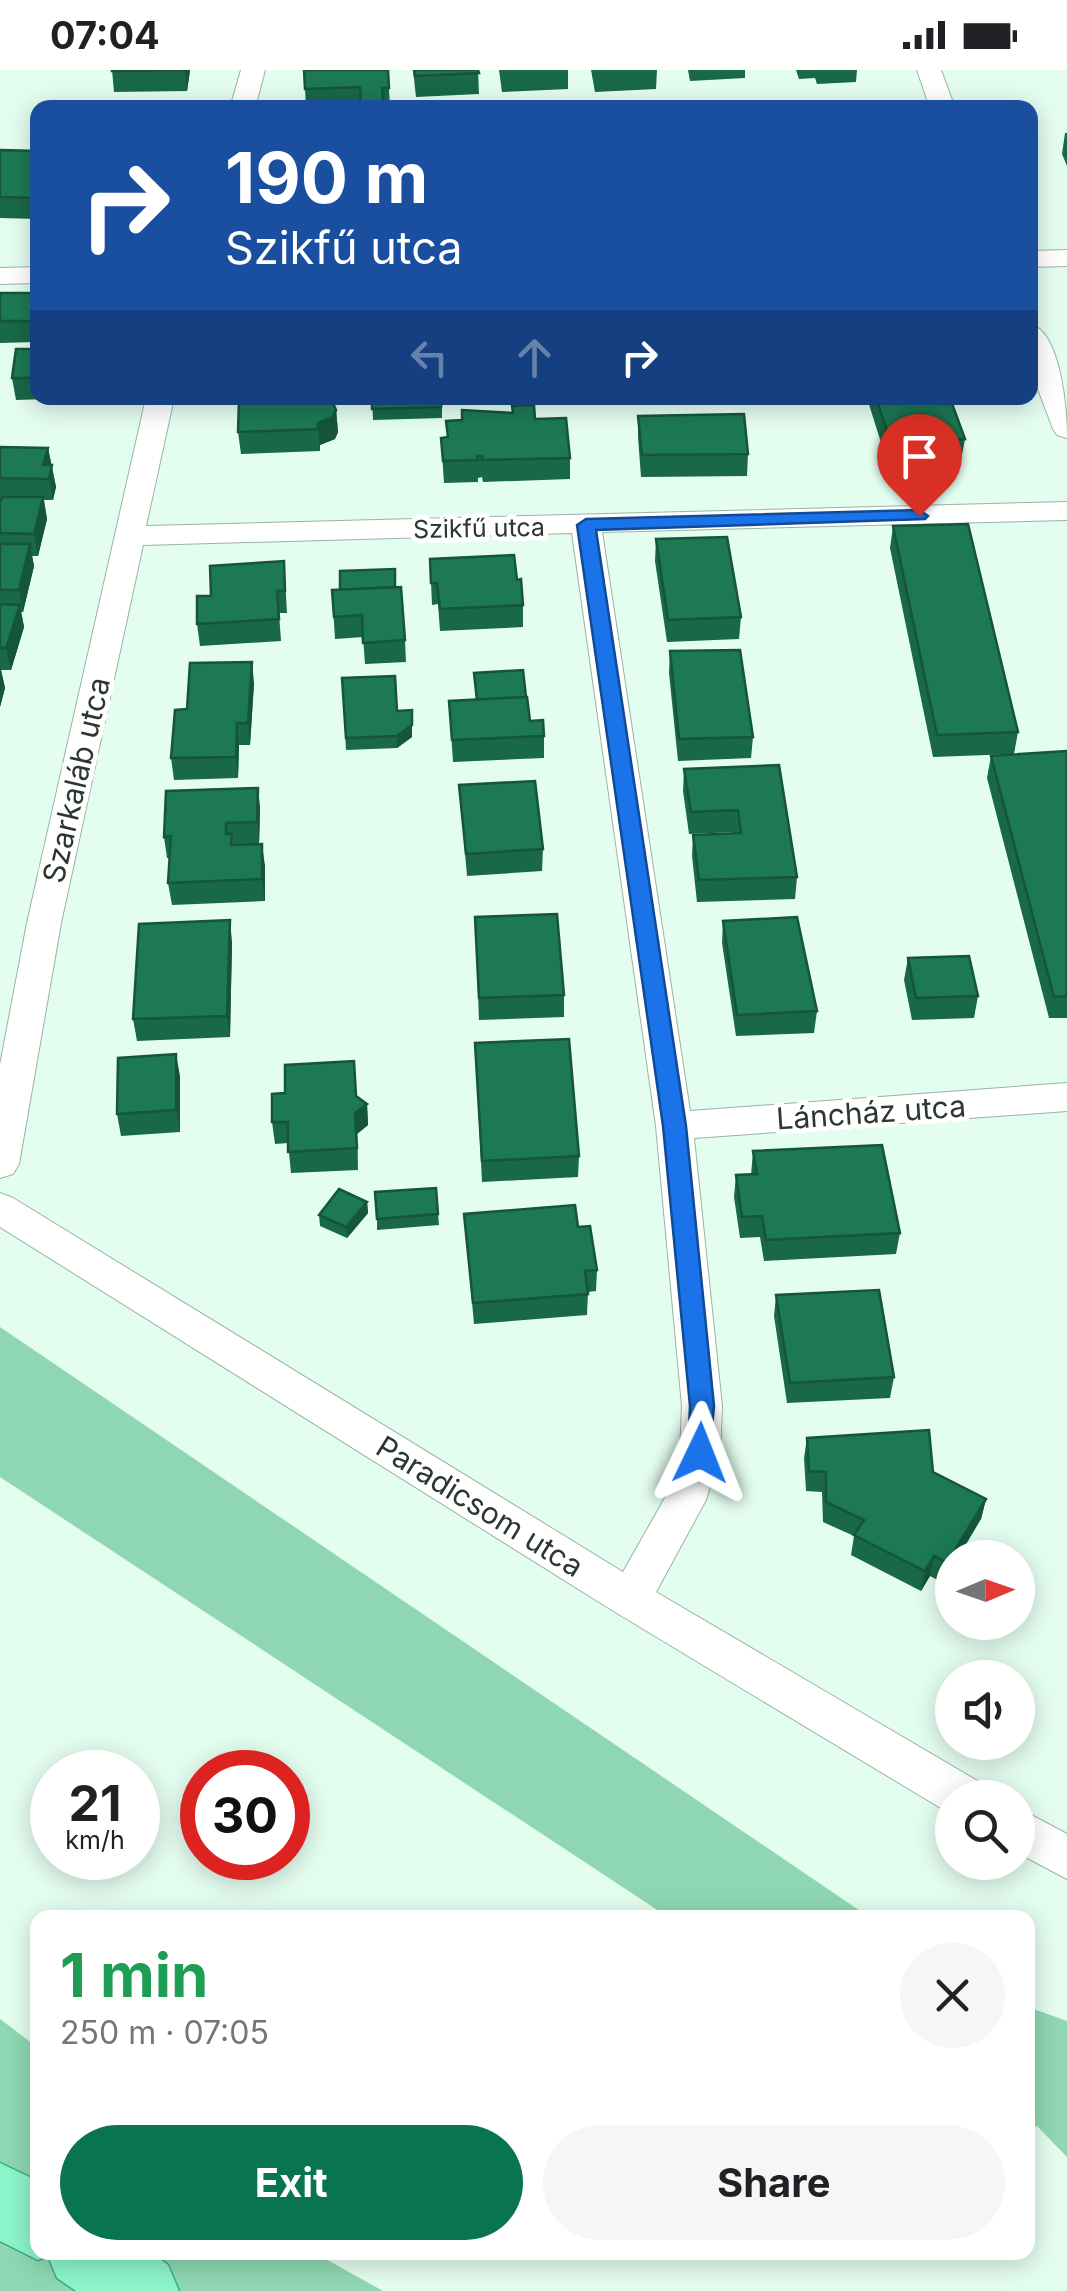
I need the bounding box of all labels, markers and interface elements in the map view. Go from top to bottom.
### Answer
text: 07:04 [50,12,160,58]
text: 190 m [225,135,428,220]
icon: right [60,140,190,270]
text: Szikfű utca [225,220,463,275]
icon: left [402,330,457,385]
icon: ahead [507,330,562,385]
icon: right [612,330,667,385]
pin [877,414,962,517]
icon: arrive [892,429,947,484]
street label: Szikfű utca [413,512,545,544]
street label: Szarkaláb utca [35,674,117,886]
street label: Láncház utca [775,1087,967,1137]
position arrow [648,1401,752,1505]
street label: Paradicsom utca [370,1428,590,1584]
north arrow [935,1540,1035,1640]
map controls [935,1540,1035,1880]
button: sound [935,1660,1035,1760]
speed limit sign: 30 [180,1750,310,1880]
text: 21 [68,1773,122,1833]
button: search [935,1780,1035,1880]
text: km/h [65,1825,125,1855]
text: 1 min [60,1939,208,2011]
button: close [900,1943,1005,2048]
text: 250 m · 07:05 [60,2013,269,2052]
button: Exit [60,2125,523,2240]
button: Share [543,2125,1005,2240]

